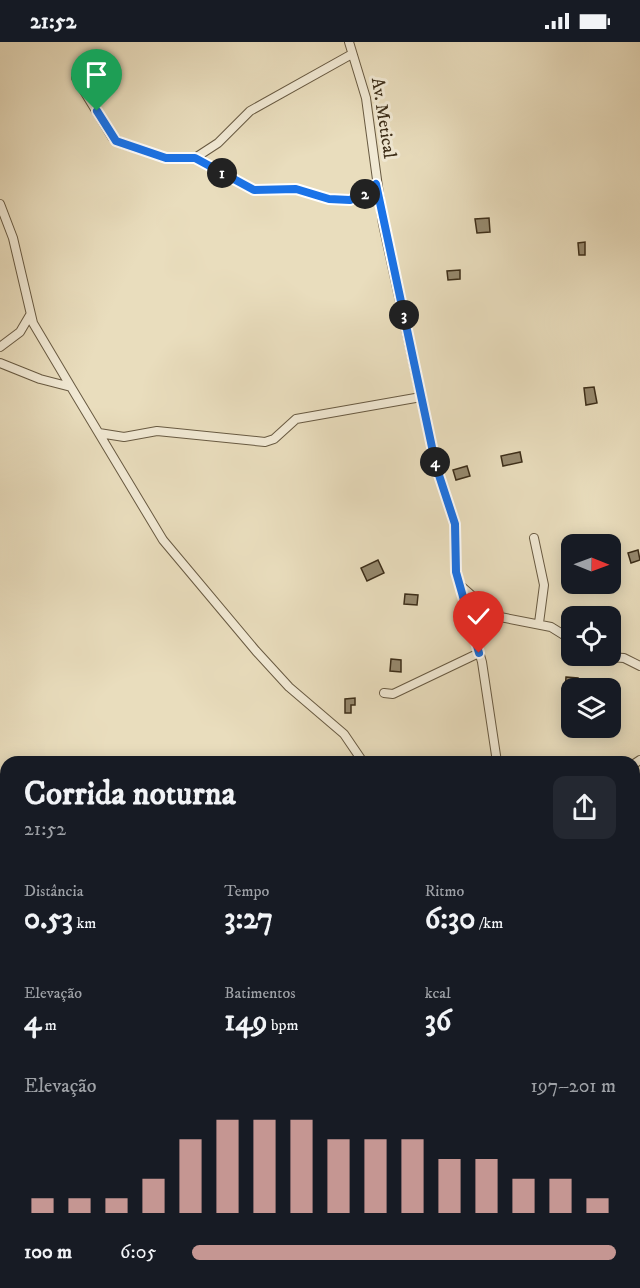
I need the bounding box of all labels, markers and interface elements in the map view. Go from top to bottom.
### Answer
text: 21:52 [30,8,76,35]
pin [71,49,122,111]
icon: arrive [80,58,113,91]
street label: Av. Metical [366,76,400,161]
pin: 1 [207,158,237,188]
text: 1 [219,163,225,183]
pin: 2 [350,179,380,209]
text: 2 [361,184,369,204]
pin: 3 [389,300,419,330]
text: 3 [401,305,407,325]
pin: 4 [420,447,450,477]
text: 4 [430,452,440,472]
north arrow [561,534,621,594]
map controls [561,534,621,738]
pin [453,591,504,653]
icon: check [462,600,495,633]
button: locate [561,606,621,666]
button: layers [561,678,621,738]
text: Corrida noturna [24,774,236,815]
button: share [553,776,616,839]
text: 21:52 [24,817,66,842]
text: Distância [24,881,83,901]
text: Tempo [224,881,269,901]
text: Ritmo [425,881,464,901]
text: 0.53 [24,901,73,938]
text: 3:27 [224,901,273,938]
text: 6:30 [425,901,475,938]
text: km [73,913,96,933]
text: /km [475,913,503,933]
text: Elevação [24,983,82,1003]
text: Batimentos [224,983,296,1003]
text: kcal [425,983,451,1003]
text: 4 [24,1003,41,1040]
text: 149 [224,1003,268,1040]
text: 36 [425,1003,451,1040]
text: m [41,1015,57,1035]
text: bpm [268,1015,299,1035]
text: Elevação [24,1074,97,1099]
text: 197–201 m [531,1074,616,1099]
text: 100 m [24,1240,72,1265]
text: 6:05 [120,1240,156,1265]

